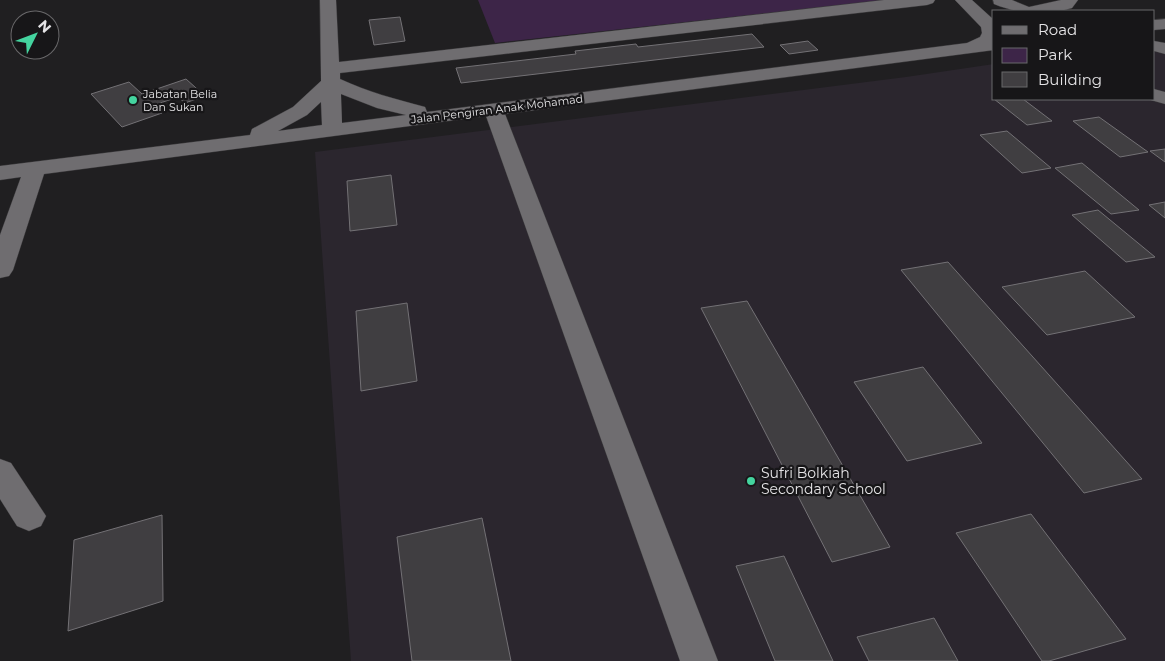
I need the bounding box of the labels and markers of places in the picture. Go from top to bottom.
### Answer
place label: Jabatan Belia Dan Sukan [142,87,217,114]
marker: Jabatan Belia Dan Sukan [127,94,139,106]
place label: Sufri Bolkiah Secondary School [761,464,886,498]
marker: Sufri Bolkiah Secondary School [745,475,757,487]

